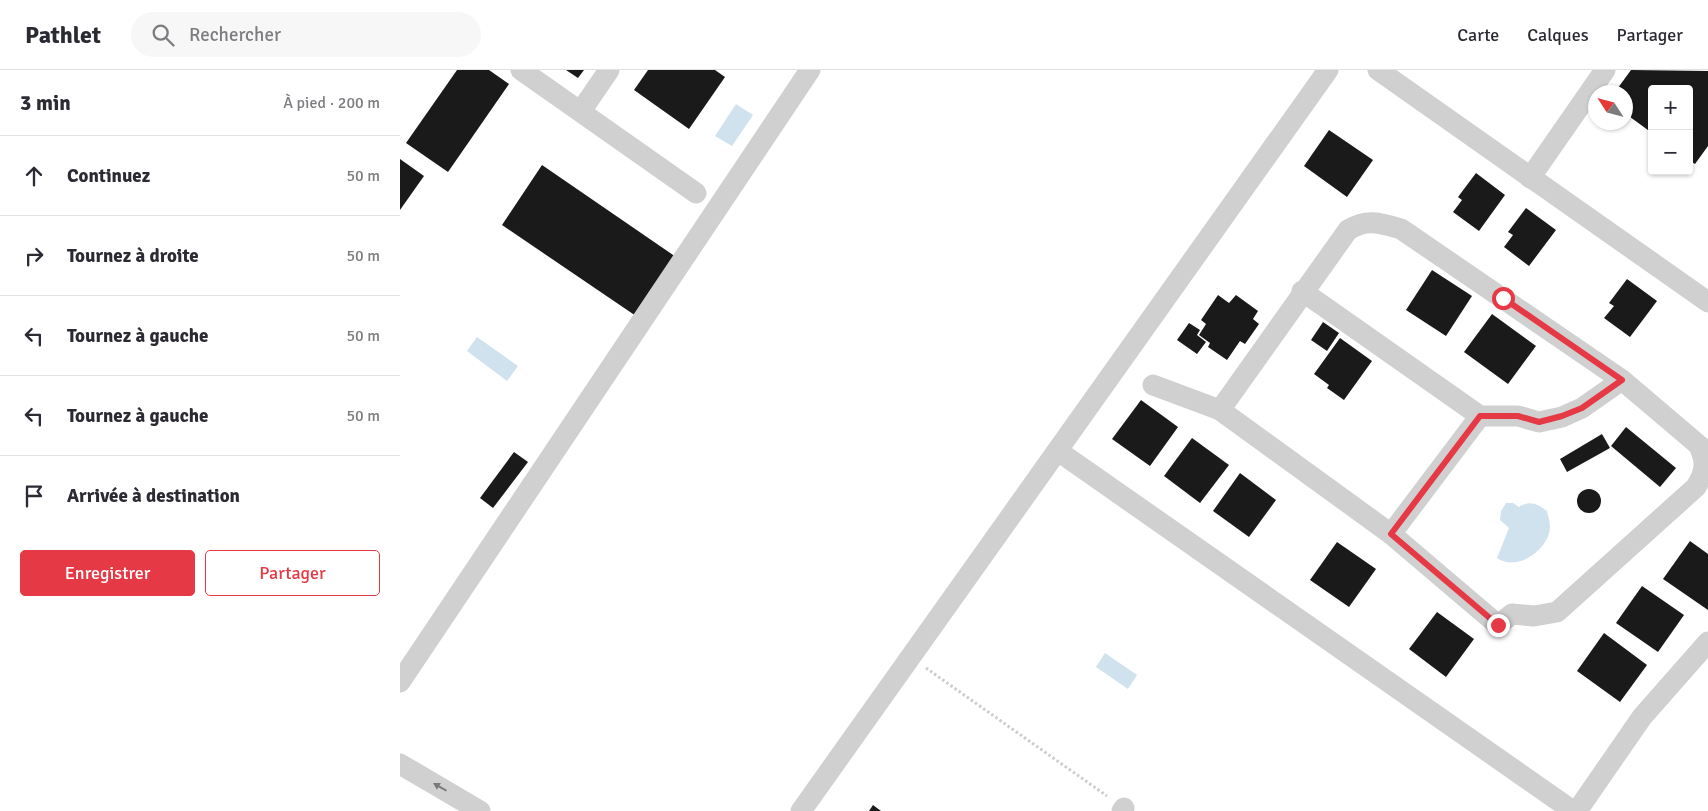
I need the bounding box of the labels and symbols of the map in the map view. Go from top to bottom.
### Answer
north arrow [1588,85,1633,130]
route start [1492,287,1515,310]
route end [1487,614,1510,637]
one-way arrow [433,783,447,792]

